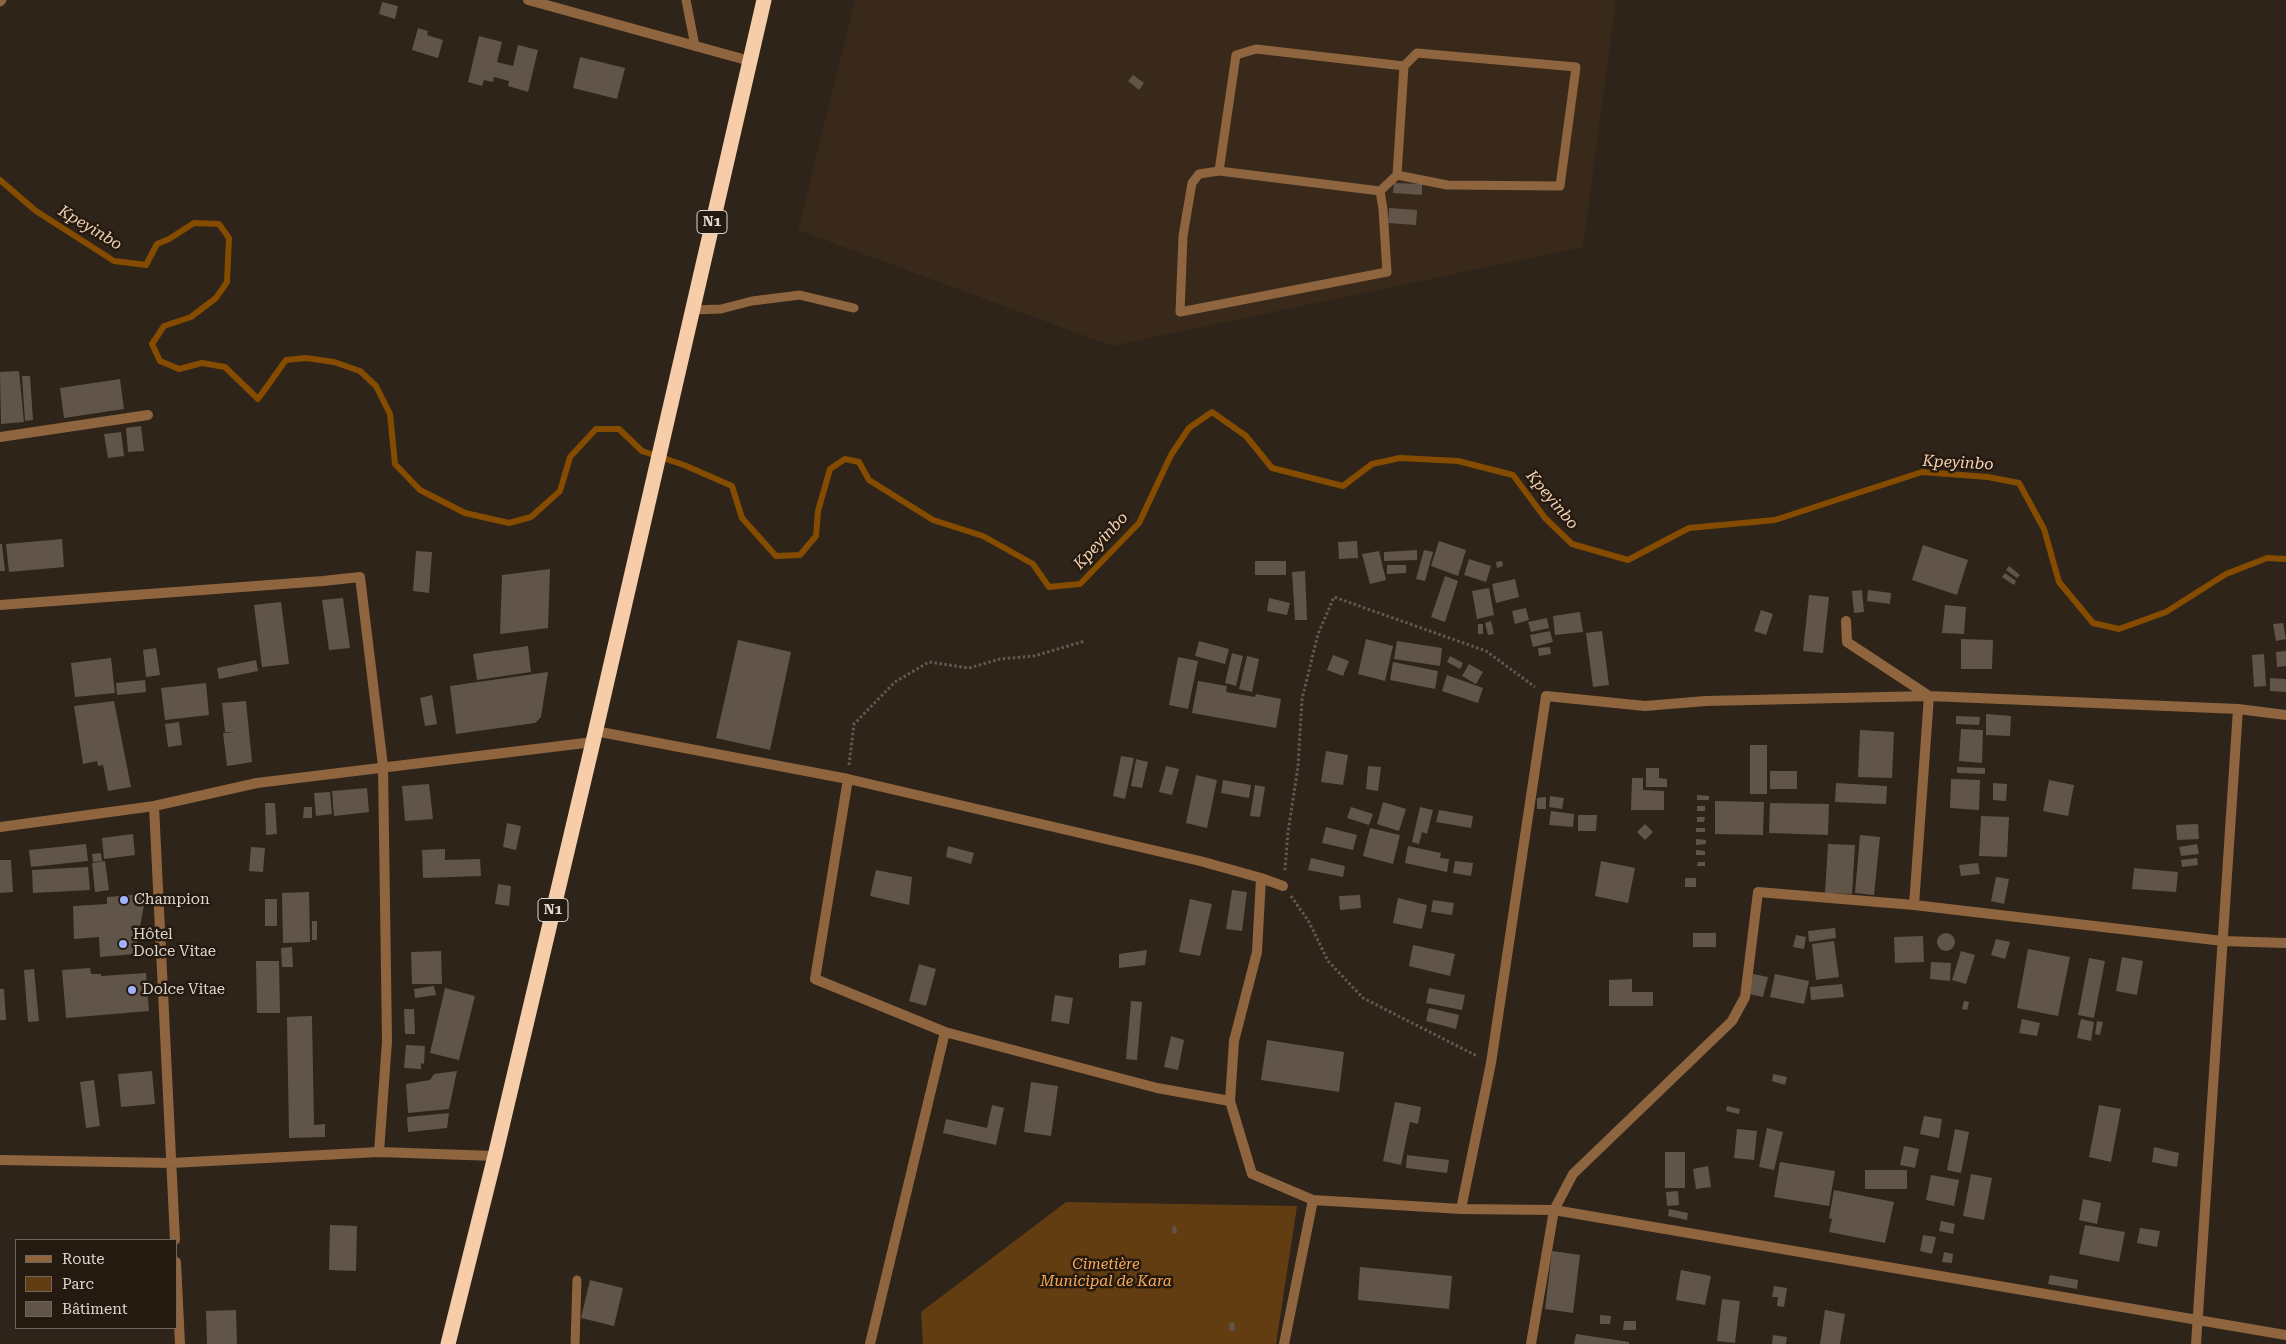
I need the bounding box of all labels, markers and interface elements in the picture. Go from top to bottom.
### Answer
water label: Kpeyinbo [55,201,125,255]
road number: N1 [697,210,727,233]
water label: Kpeyinbo [1922,452,1994,474]
water label: Kpeyinbo [1522,467,1582,533]
water label: Kpeyinbo [1070,508,1132,574]
place label: Champion [134,891,210,909]
marker: Champion [118,894,130,906]
road number: N1 [538,898,568,922]
place label: Hôtel Dolce Vitae [133,926,216,961]
marker: Hôtel Dolce Vitae [117,938,129,950]
place label: Dolce Vitae [142,981,225,999]
marker: Dolce Vitae [126,984,138,996]
legend [15,1239,178,1329]
text: Route [62,1250,104,1268]
park label: Cimetière Municipal de Kara [1040,1256,1172,1291]
text: Parc [62,1275,94,1293]
text: Bâtiment [62,1300,128,1318]

